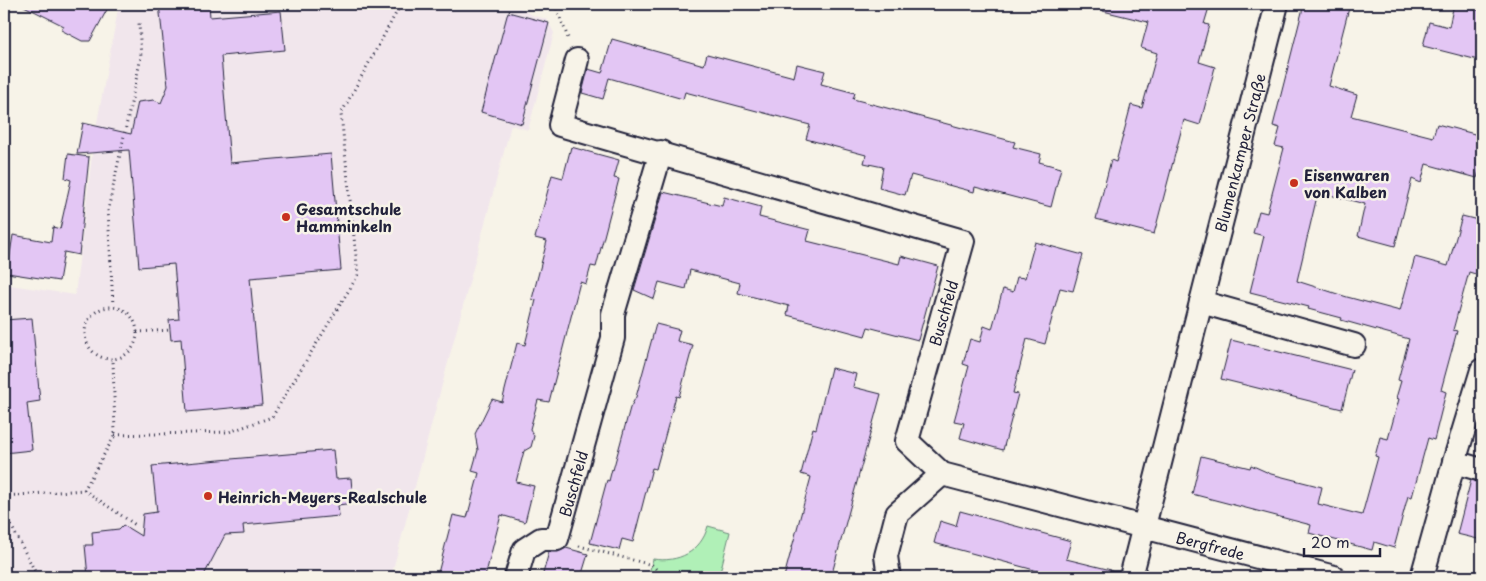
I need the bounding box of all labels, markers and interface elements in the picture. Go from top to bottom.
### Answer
street label: Blumenkamper Straße [1208,71,1270,234]
place label: Eisenwaren von Kalben [1304,163,1390,203]
marker: Eisenwaren von Kalben [1288,177,1300,189]
place label: Gesamtschule Hamminkeln [296,197,401,237]
marker: Gesamtschule Hamminkeln [280,211,292,223]
street label: Buschfeld [923,277,963,349]
street label: Buschfeld [552,448,593,519]
place label: Heinrich-Meyers-Realschule [218,485,427,508]
marker: Heinrich-Meyers-Realschule [202,490,214,502]
street label: Bergfrede [1174,525,1247,565]
scale bar [1304,526,1380,558]
text: 20 m [1311,530,1350,553]

